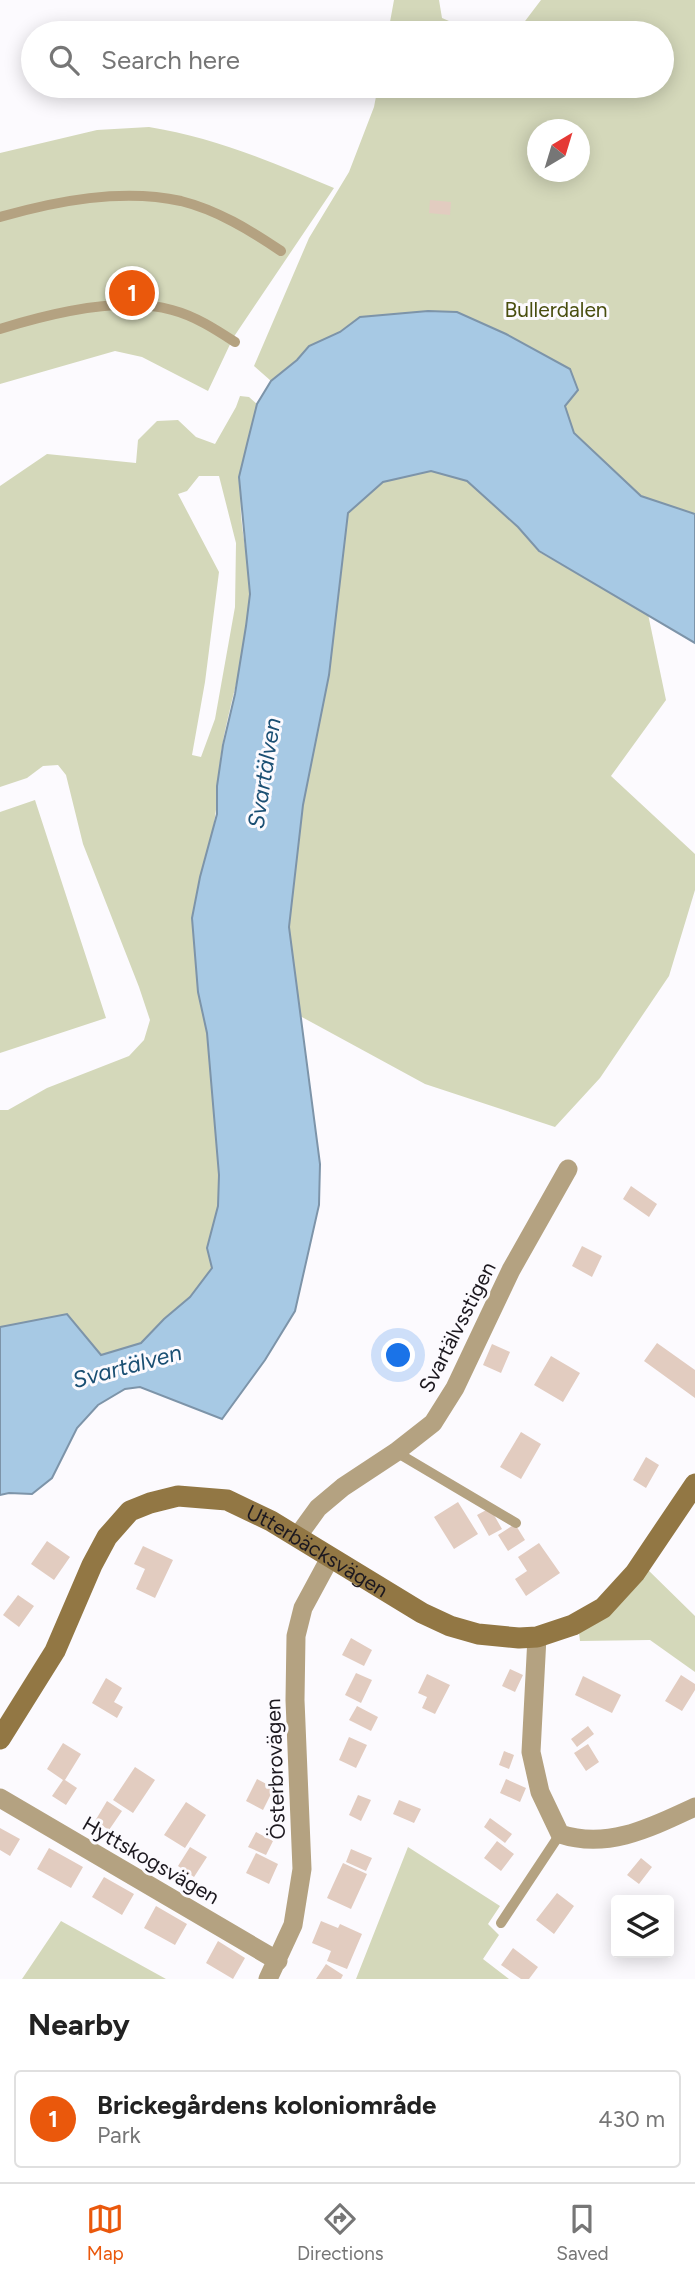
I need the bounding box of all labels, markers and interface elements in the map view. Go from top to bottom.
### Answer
search box [21,21,674,98]
icon: search [45,41,83,79]
text: Search here [101,44,240,76]
north arrow [527,119,590,182]
pin: 1 [109,267,155,319]
park label: Bullerdalen [504,297,608,322]
water label: Svartälven [241,715,287,830]
street label: Svartälvsstigen [413,1257,501,1397]
water label: Svartälven [69,1338,185,1394]
your location [381,1338,415,1372]
street label: Utterbäcksvägen [243,1499,393,1602]
street label: Österbrovägen [260,1698,290,1840]
street label: Hyttskogsvägen [78,1811,224,1909]
map controls [611,1895,674,1958]
button: layers [611,1895,674,1958]
text: Nearby [28,2006,130,2043]
text: Brickegårdens koloniområde [97,2089,436,2121]
text: 1 [48,2105,58,2133]
text: 430 m [598,2105,665,2133]
text: Park [97,2121,141,2149]
tab: Map [86,2200,124,2265]
tab: Directions [297,2200,384,2265]
tab: Saved [556,2200,609,2265]

